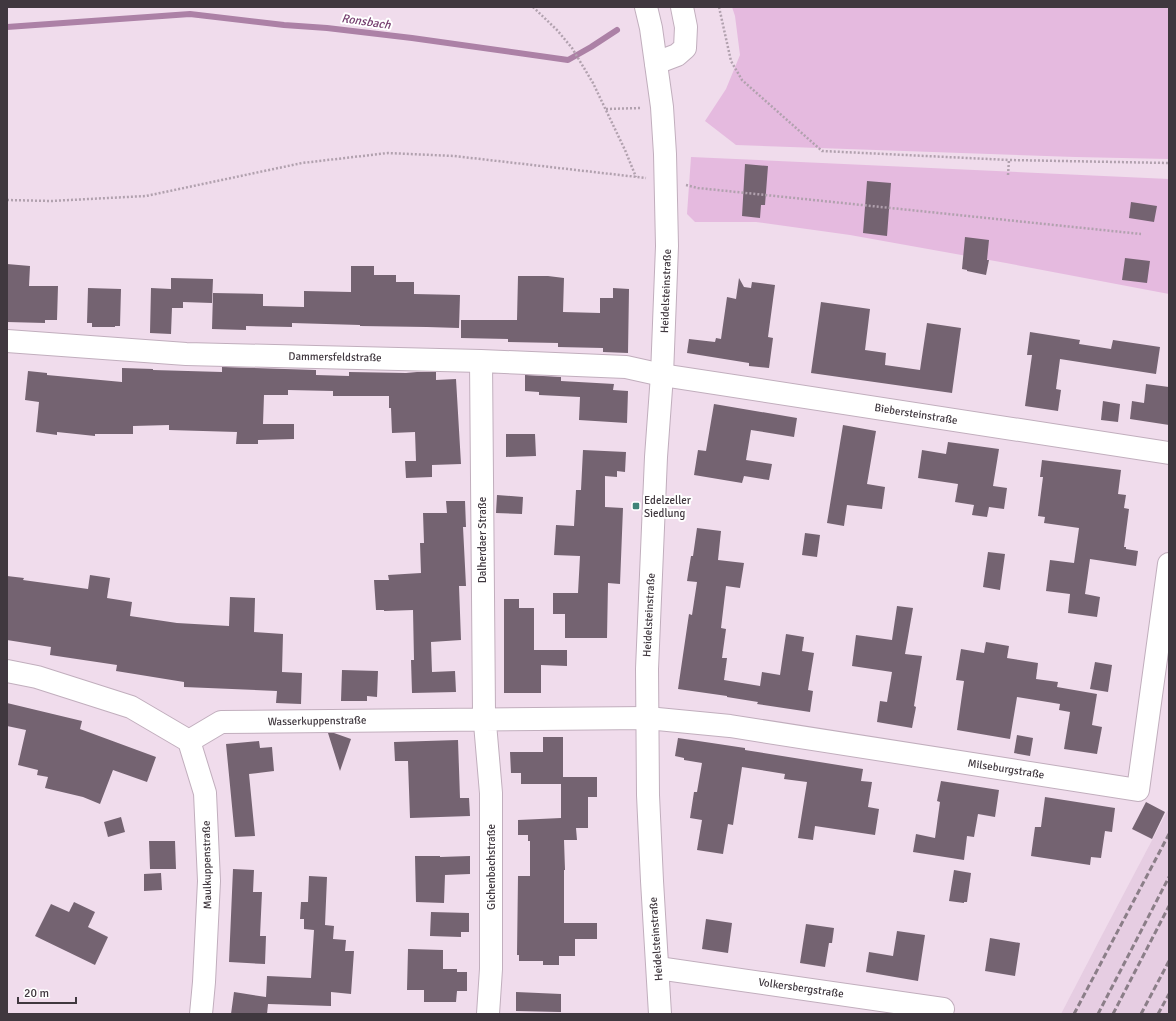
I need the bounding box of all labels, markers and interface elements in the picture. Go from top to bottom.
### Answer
water label: Ronsbach [340,11,392,33]
street label: Heidelsteinstraße [658,249,674,333]
street label: Dammersfeldstraße [288,350,382,364]
street label: Biebersteinstraße [873,401,959,427]
place label: Edelzeller Siedlung [644,494,691,520]
street label: Dalherdaer Straße [476,497,489,583]
marker: Edelzeller Siedlung [631,501,641,511]
street label: Heidelsteinstraße [640,573,658,657]
street label: Wasserkuppenstraße [267,714,367,728]
street label: Milseburgstraße [967,757,1045,781]
street label: Maulkuppenstraße [200,820,214,910]
street label: Gichenbachstraße [485,824,498,910]
street label: Heidelsteinstraße [647,897,665,981]
street label: Volkersbergstraße [757,976,845,1000]
scale bar [18,979,76,1005]
text: 20 m [24,986,49,1001]

